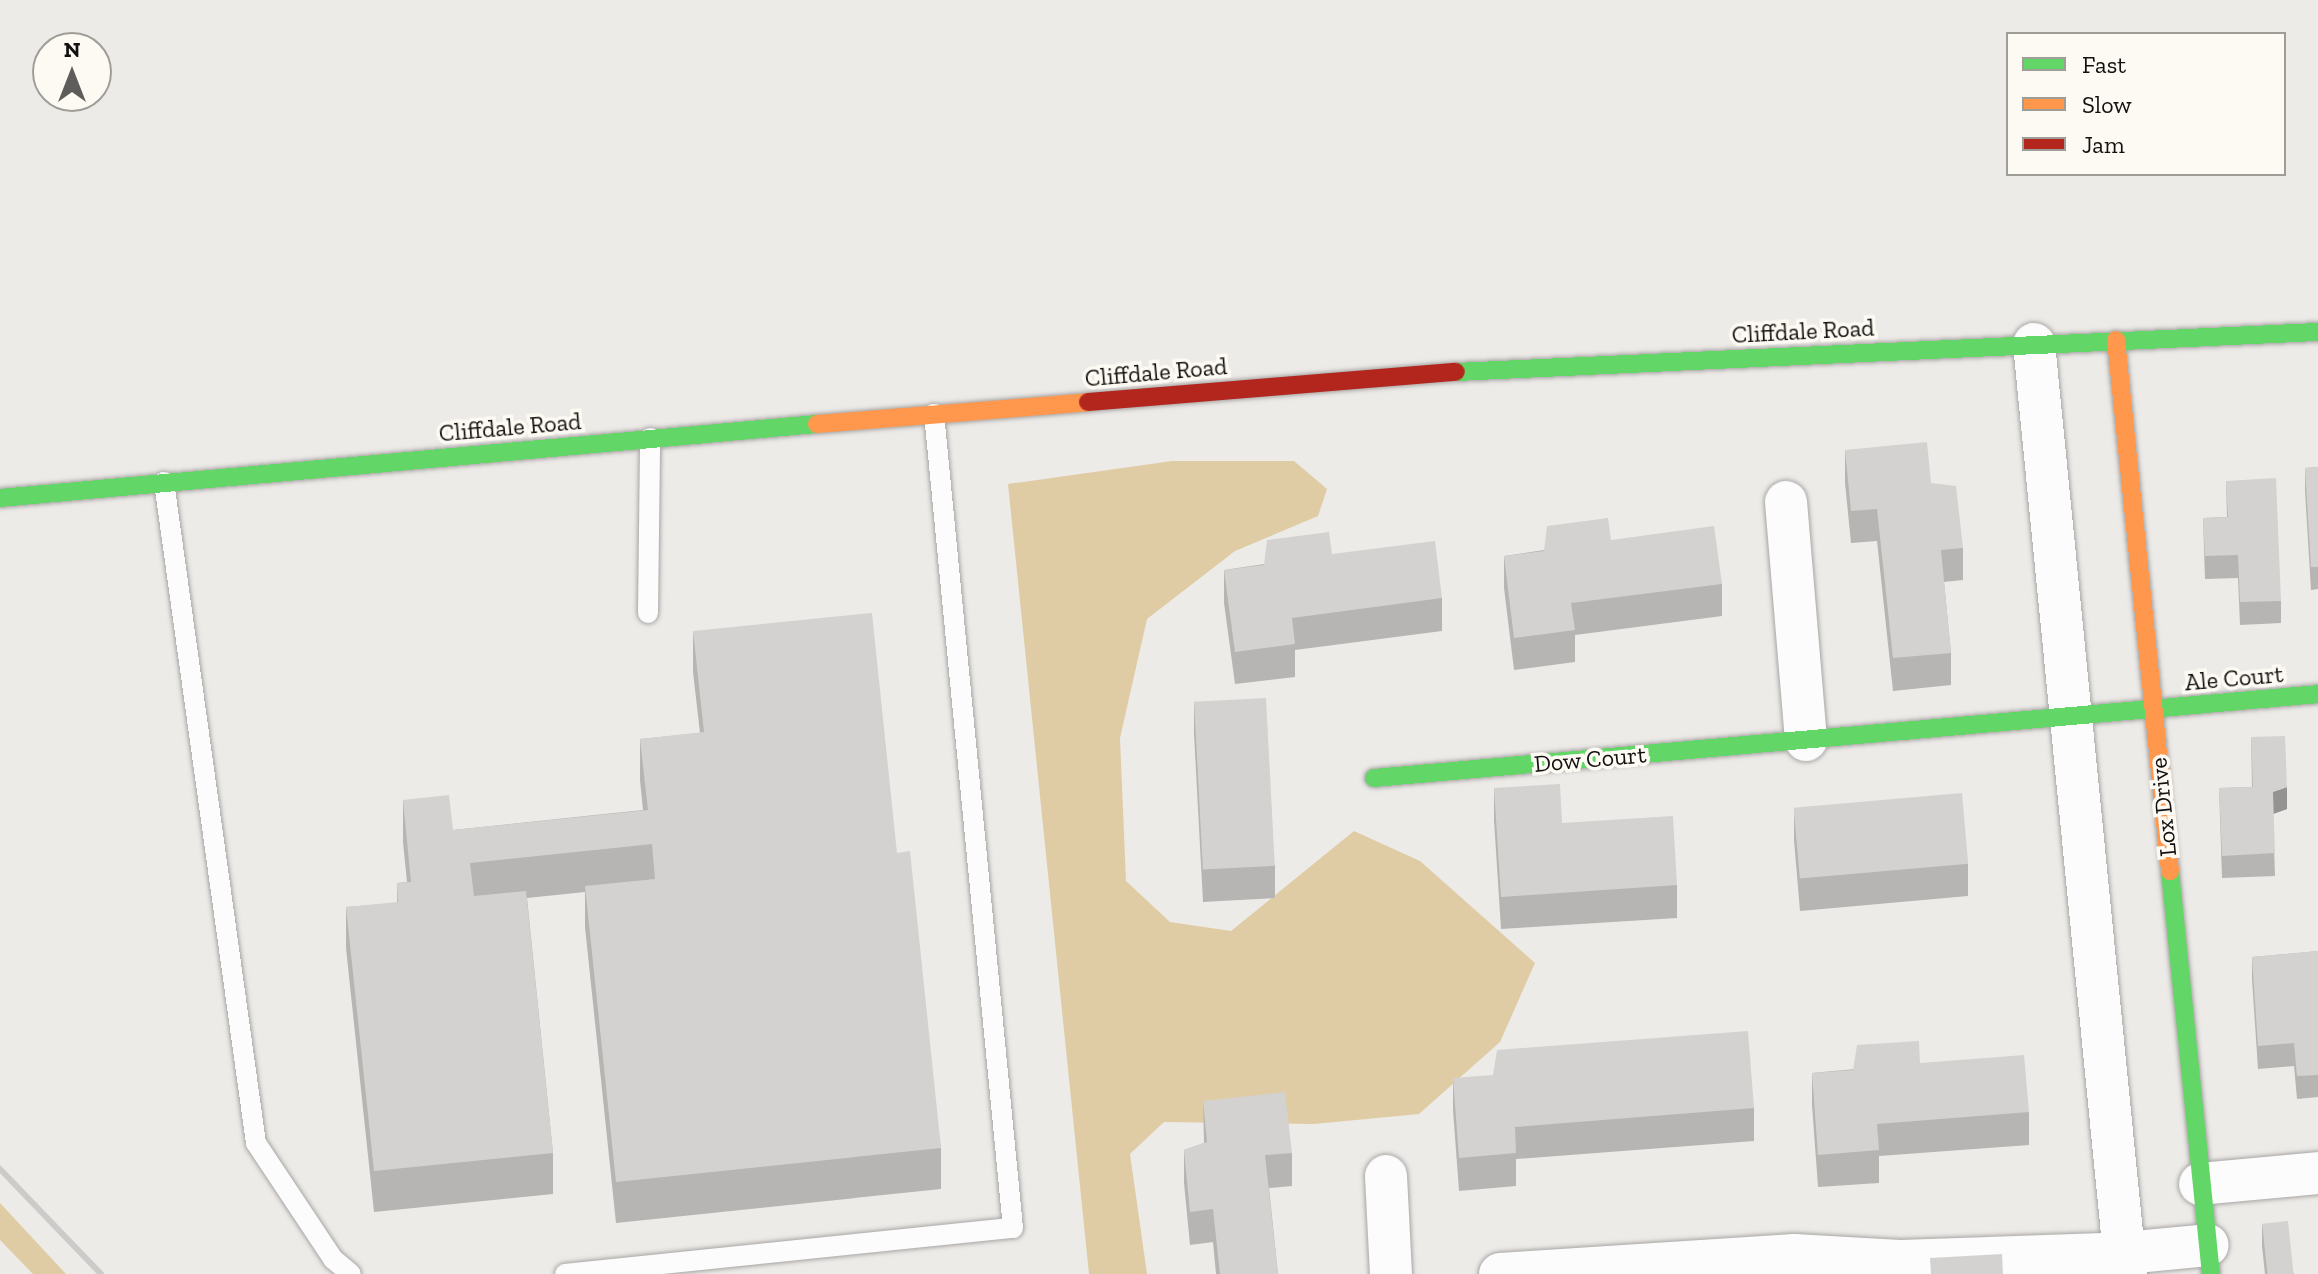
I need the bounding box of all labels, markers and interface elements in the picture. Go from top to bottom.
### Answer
north arrow [32,32,112,112]
legend [2006,32,2286,176]
text: N [64,36,80,63]
text: Fast [2082,50,2126,79]
text: Slow [2082,90,2132,119]
text: Jam [2082,130,2125,159]
street label: Cliffdale Road [1731,313,1875,349]
street label: Cliffdale Road [1084,351,1228,393]
street label: Cliffdale Road [438,406,582,448]
street label: Ale Court [2183,659,2285,697]
street label: Dow Court [1532,740,1648,778]
street label: Lox Drive [2143,756,2183,858]

